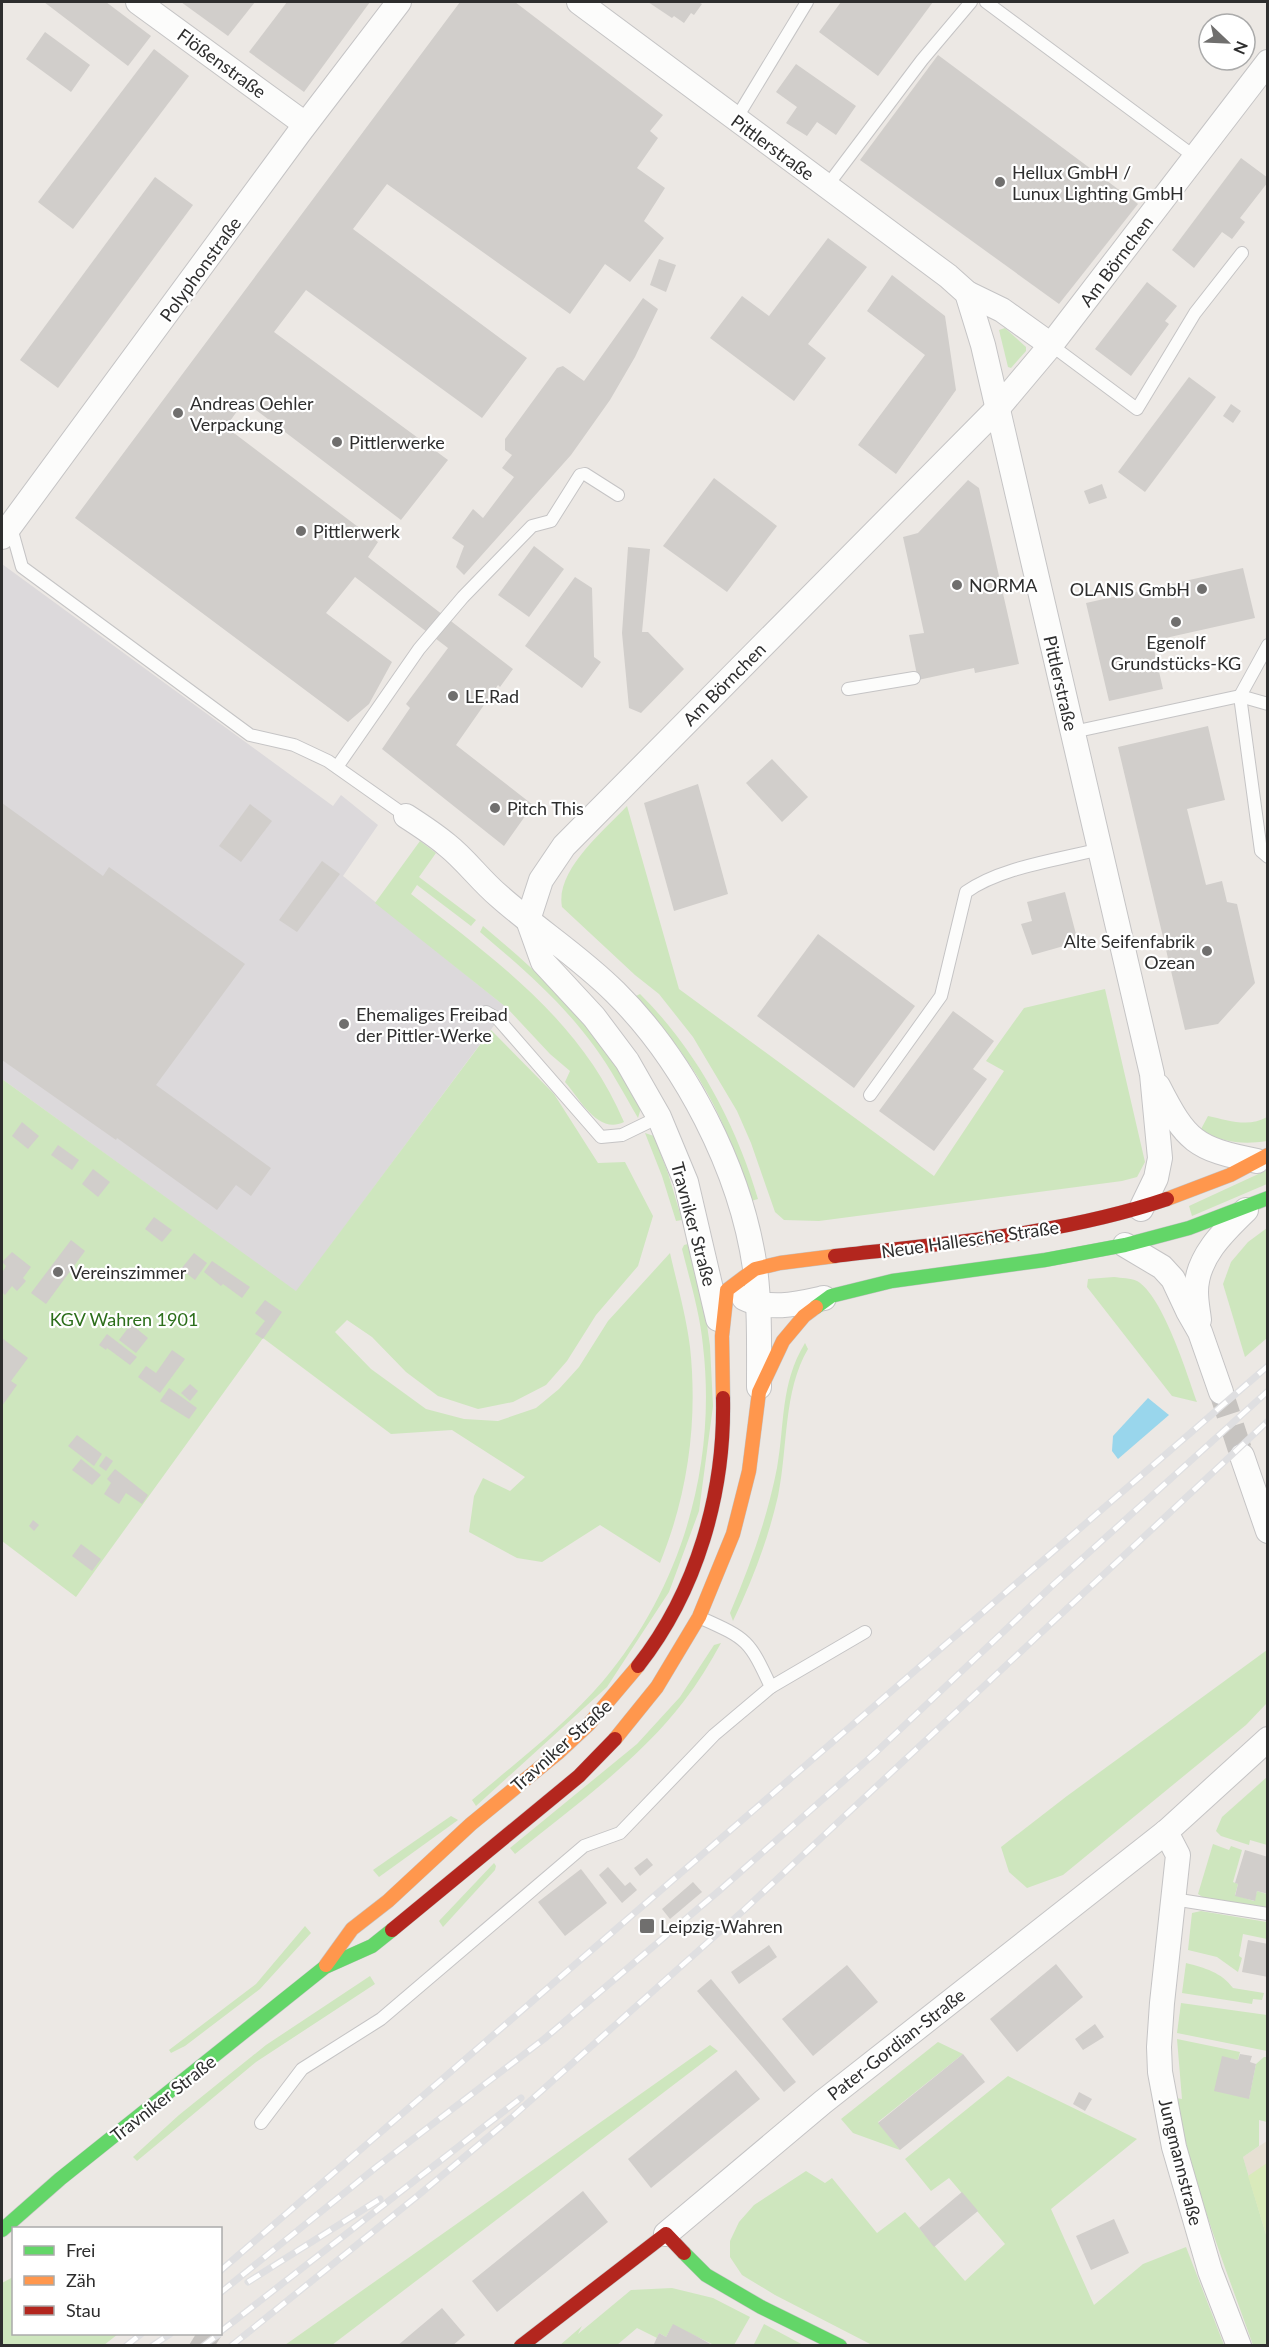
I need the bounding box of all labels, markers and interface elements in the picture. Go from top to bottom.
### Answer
north arrow [1197,12,1257,72]
street label: Flößenstraße [173,24,271,102]
text: N [1230,39,1252,57]
street label: Pittlerstraße [727,110,819,184]
place label: Hellux GmbH / Lunux Lighting GmbH [1012,161,1184,204]
marker: Hellux GmbH / Lunux Lighting GmbH [993,175,1007,189]
street label: Am Börnchen [1075,211,1157,311]
street label: Polyphonstraße [155,212,245,326]
place label: Andreas Oehler Verpackung [190,392,314,435]
marker: Andreas Oehler Verpackung [171,406,185,420]
place label: Pittlerwerke [349,431,445,453]
marker: Pittlerwerke [330,435,344,449]
place label: Pittlerwerk [313,520,401,542]
marker: Pittlerwerk [294,524,308,538]
place label: NORMA [969,574,1038,596]
marker: NORMA [950,578,964,592]
place label: OLANIS GmbH [1070,578,1190,600]
marker: OLANIS GmbH [1195,582,1209,596]
marker: Egenolf Grundstücks-KG [1169,615,1183,629]
place label: Egenolf Grundstücks-KG [1111,631,1241,674]
street label: Pittlerstraße [1039,633,1083,733]
street label: Am Börnchen [678,638,770,730]
place label: LE.Rad [465,685,519,707]
marker: LE.Rad [446,689,460,703]
place label: Pitch This [507,797,584,819]
marker: Pitch This [488,801,502,815]
place label: Alte Seifenfabrik Ozean [1064,930,1196,973]
marker: Alte Seifenfabrik Ozean [1200,944,1214,958]
place label: Ehemaliges Freibad der Pittler-Werke [356,1003,508,1046]
marker: Ehemaliges Freibad der Pittler-Werke [337,1017,351,1031]
street label: Travniker Straße [667,1160,721,1288]
street label: Neue Hallesche Straße [880,1216,1060,1262]
place label: Vereinszimmer [70,1261,187,1283]
marker: Vereinszimmer [51,1265,65,1279]
park label: KGV Wahren 1901 [50,1308,198,1330]
street label: Travniker Straße [506,1694,616,1796]
place label: Leipzig-Wahren [660,1915,783,1937]
marker: Leipzig-Wahren [638,1917,656,1935]
street label: Pater-Gordian-Straße [823,1983,969,2105]
street label: Travniker Straße [106,2050,220,2146]
street label: Jungmannstraße [1155,2096,1207,2228]
legend [12,2227,222,2335]
text: Frei [66,2239,95,2261]
text: Zäh [66,2269,96,2291]
text: Stau [66,2299,101,2321]

